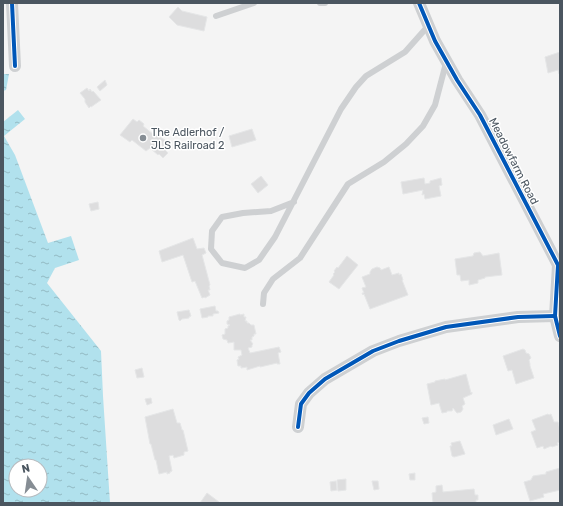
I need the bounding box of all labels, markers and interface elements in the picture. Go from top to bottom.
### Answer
street label: Meadowfarm Road [486,116,541,207]
place label: The Adlerhof / JLS Railroad 2 [151,126,225,152]
marker: The Adlerhof / JLS Railroad 2 [138,133,148,143]
north arrow [8,458,48,498]
text: N [21,462,31,476]

